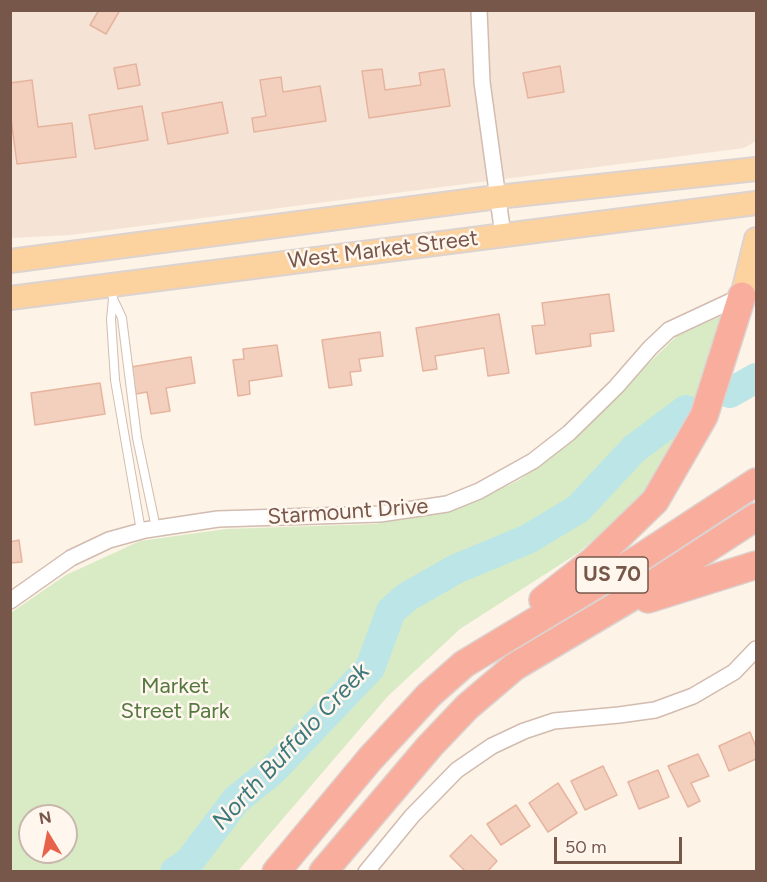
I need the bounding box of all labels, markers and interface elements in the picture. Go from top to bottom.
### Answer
street label: West Market Street [286,225,480,275]
street label: Starmount Drive [267,493,429,531]
road number: US 70 [576,557,648,593]
water label: North Buffalo Creek [206,658,376,836]
park label: Market Street Park [121,674,229,726]
north arrow [18,804,78,864]
text: N [37,807,53,828]
scale bar [557,825,684,863]
text: 50 m [565,836,607,858]

